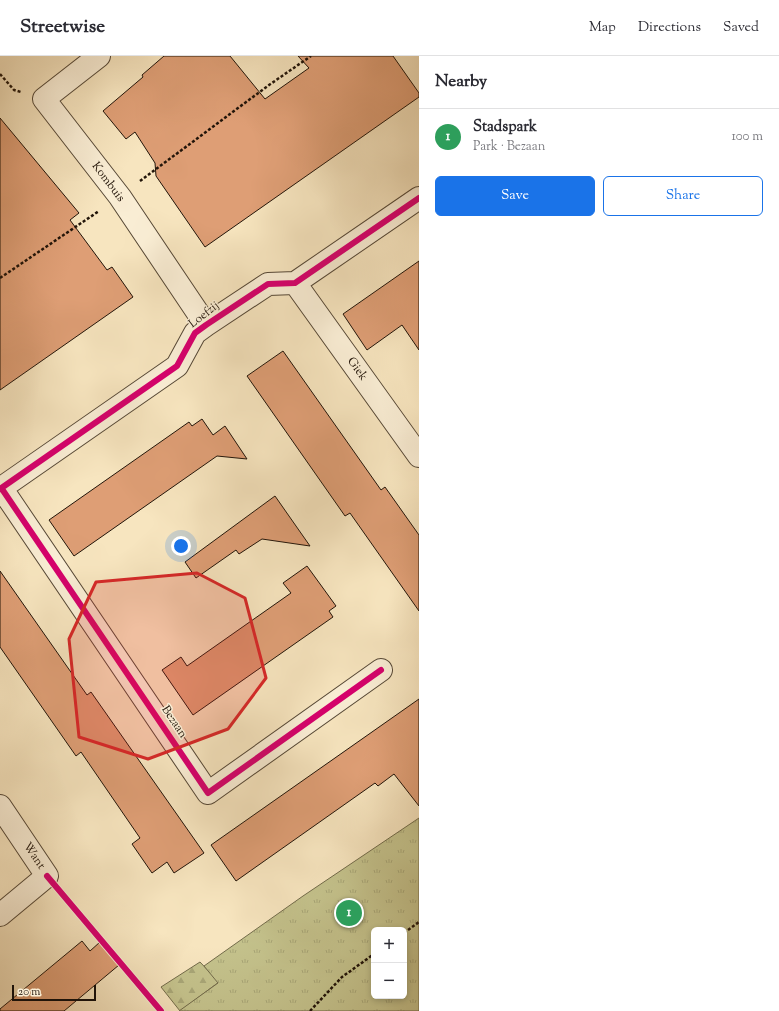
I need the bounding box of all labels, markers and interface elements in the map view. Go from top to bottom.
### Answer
text: Streetwise [20,14,105,41]
text: Map [589,18,616,38]
text: Directions [638,18,701,38]
text: Saved [723,18,759,38]
text: Nearby [435,70,487,94]
text: Stadspark [473,117,537,138]
text: 1 [446,128,450,146]
text: 100 m [731,128,763,146]
text: Park · Bezaan [473,138,546,156]
street label: Kombuis [87,158,129,206]
button: Save [435,176,595,216]
button: Share [603,176,763,216]
street label: Loefzij [185,297,223,333]
street label: Giek [342,353,372,385]
your location [171,536,191,556]
street label: Bezaan [157,702,191,742]
street label: Want [18,839,50,873]
pin: 1 [336,898,362,928]
map controls [371,927,407,999]
button: + [371,927,407,963]
button: − [371,963,407,999]
scale bar [12,983,96,1002]
text: 20 m [18,984,40,1000]

